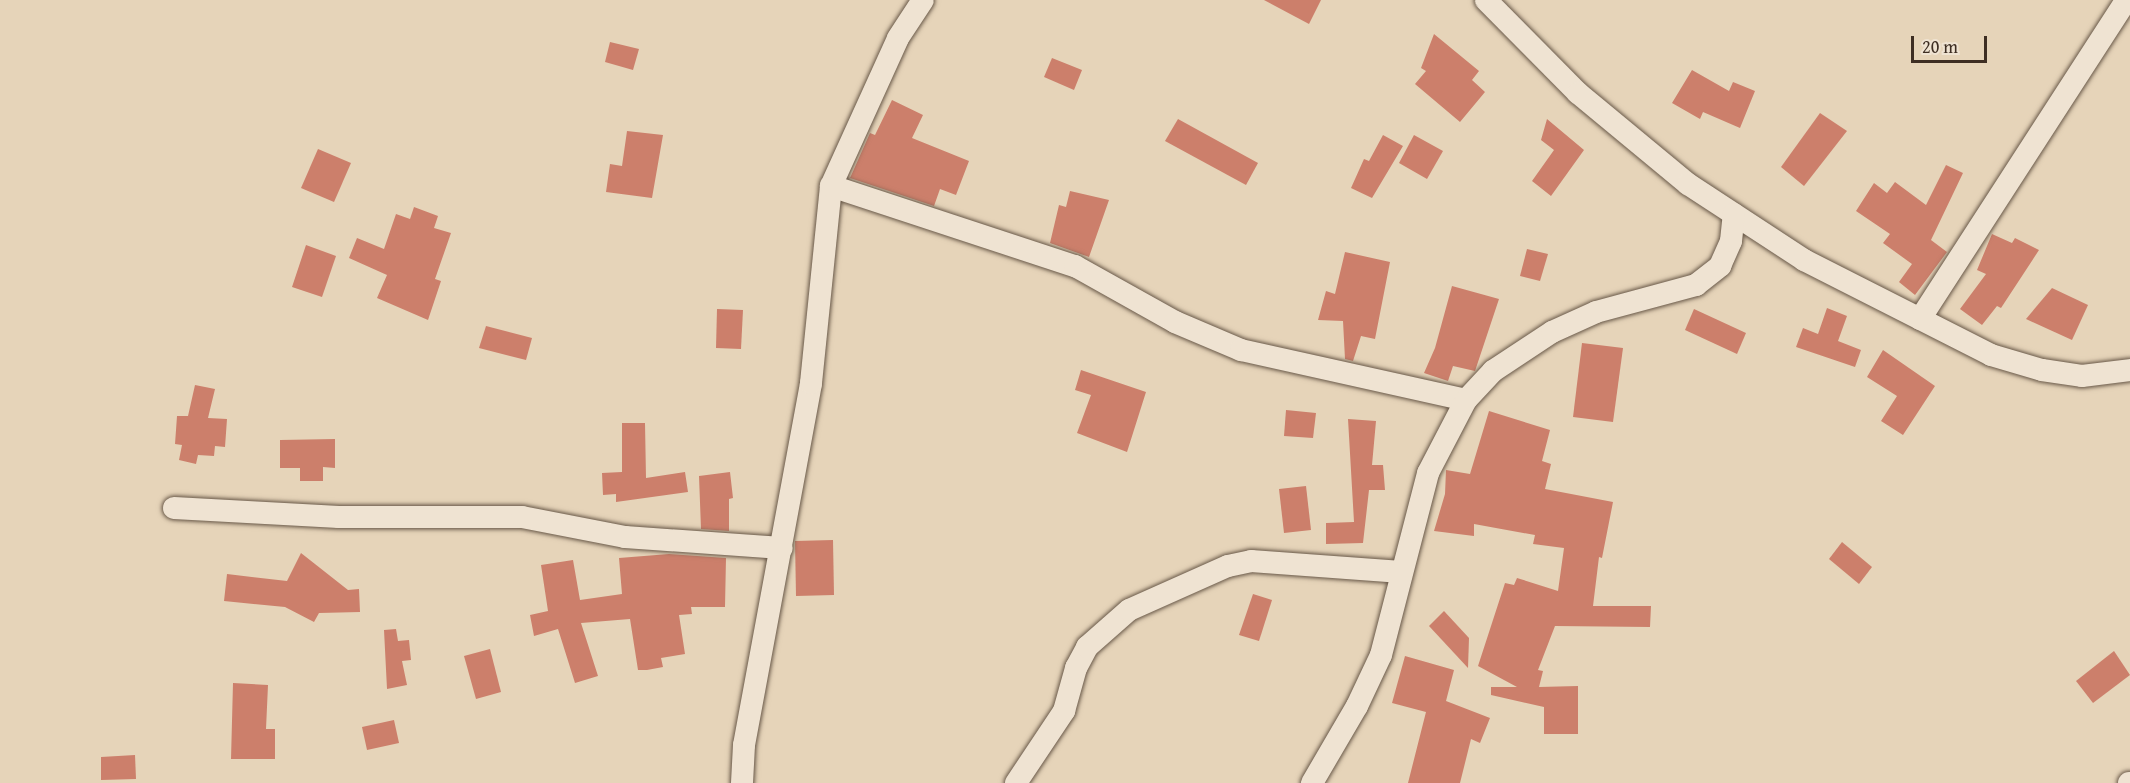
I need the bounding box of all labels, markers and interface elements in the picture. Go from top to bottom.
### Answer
scale bar [1914,24,1990,62]
text: 20 m [1922,33,1958,60]

